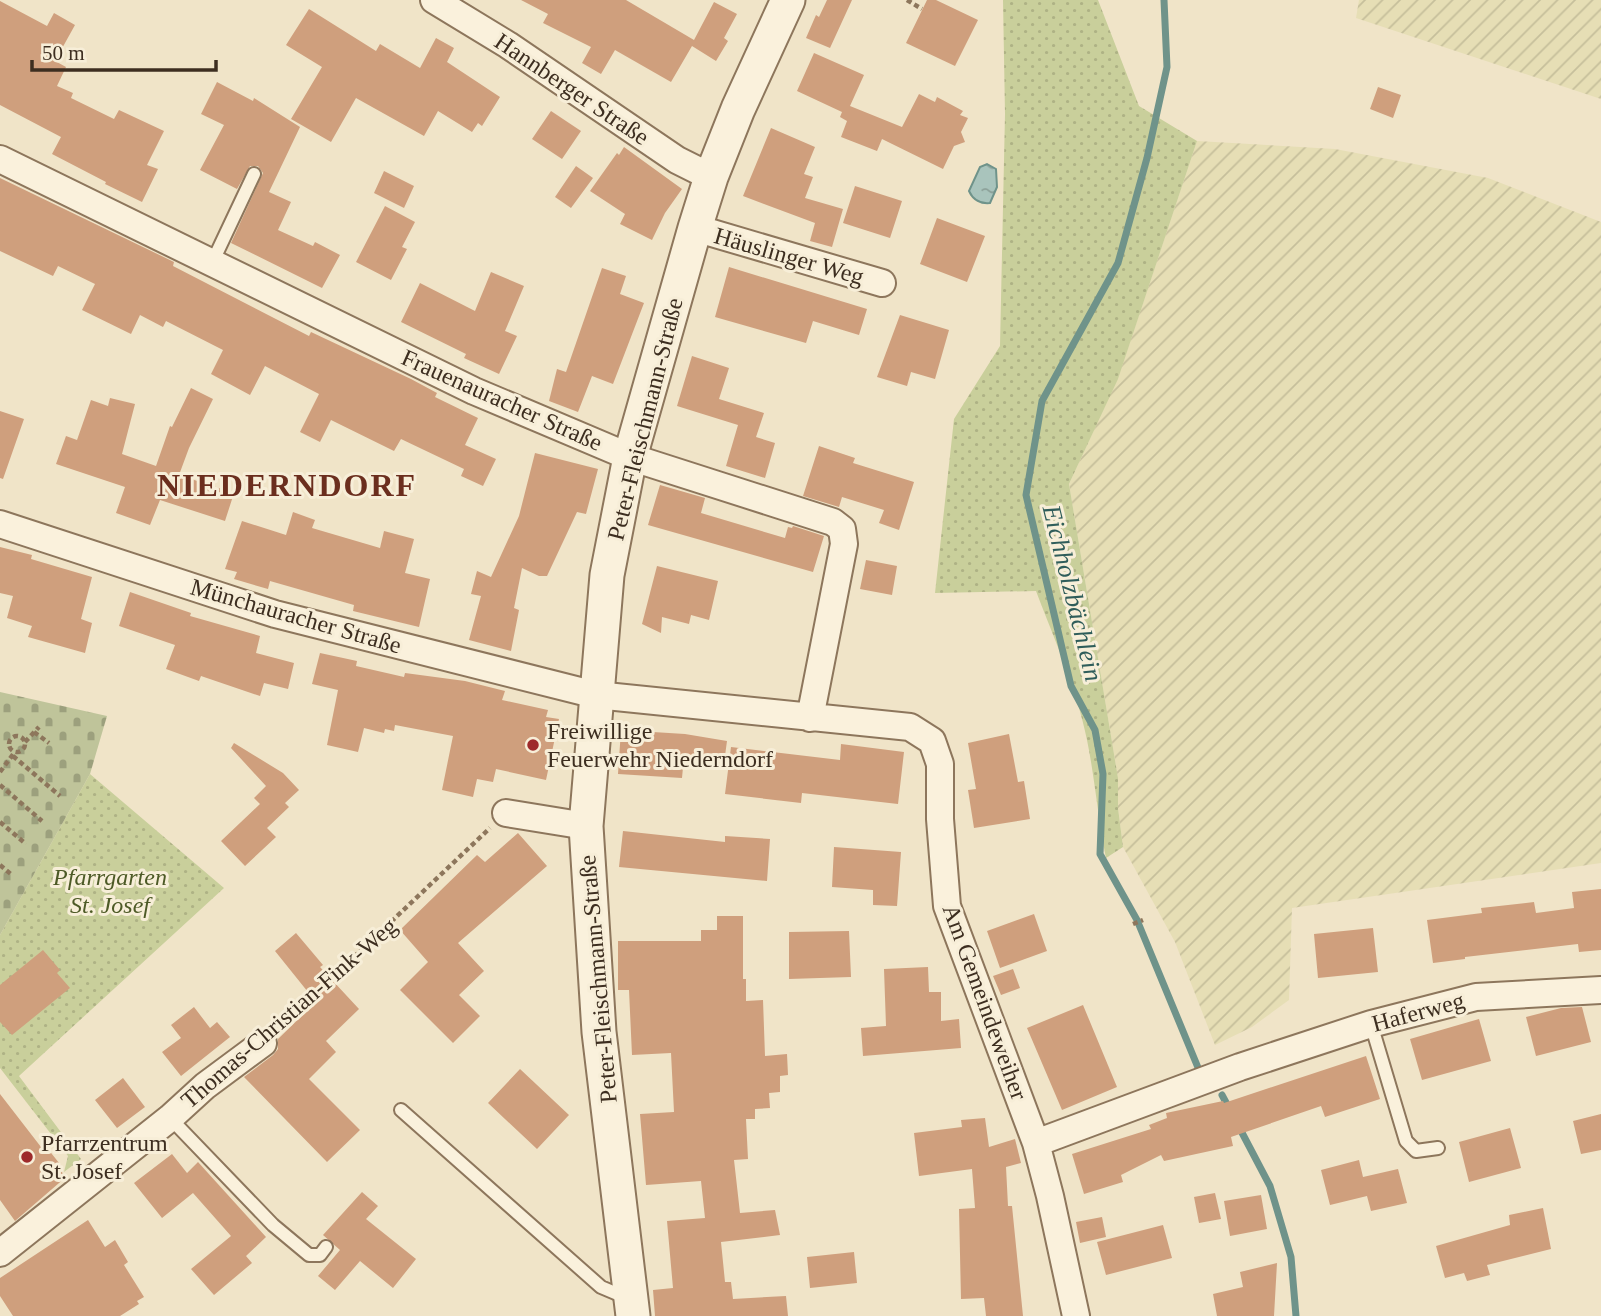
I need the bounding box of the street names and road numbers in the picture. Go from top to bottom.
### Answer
street label: Hannberger Straße [490,28,654,150]
street label: Häuslinger Weg [711,222,867,290]
street label: Peter-Fleischmann-Straße [602,295,688,543]
street label: Frauenauracher Straße [398,344,606,456]
street label: Münchauracher Straße [188,573,404,659]
street label: Peter-Fleischmann-Straße [574,854,622,1104]
street label: Am Gemeindeweiher [938,901,1032,1103]
street label: Thomas-Christian-Fink-Weg [176,912,402,1114]
street label: Haferweg [1369,987,1467,1037]

